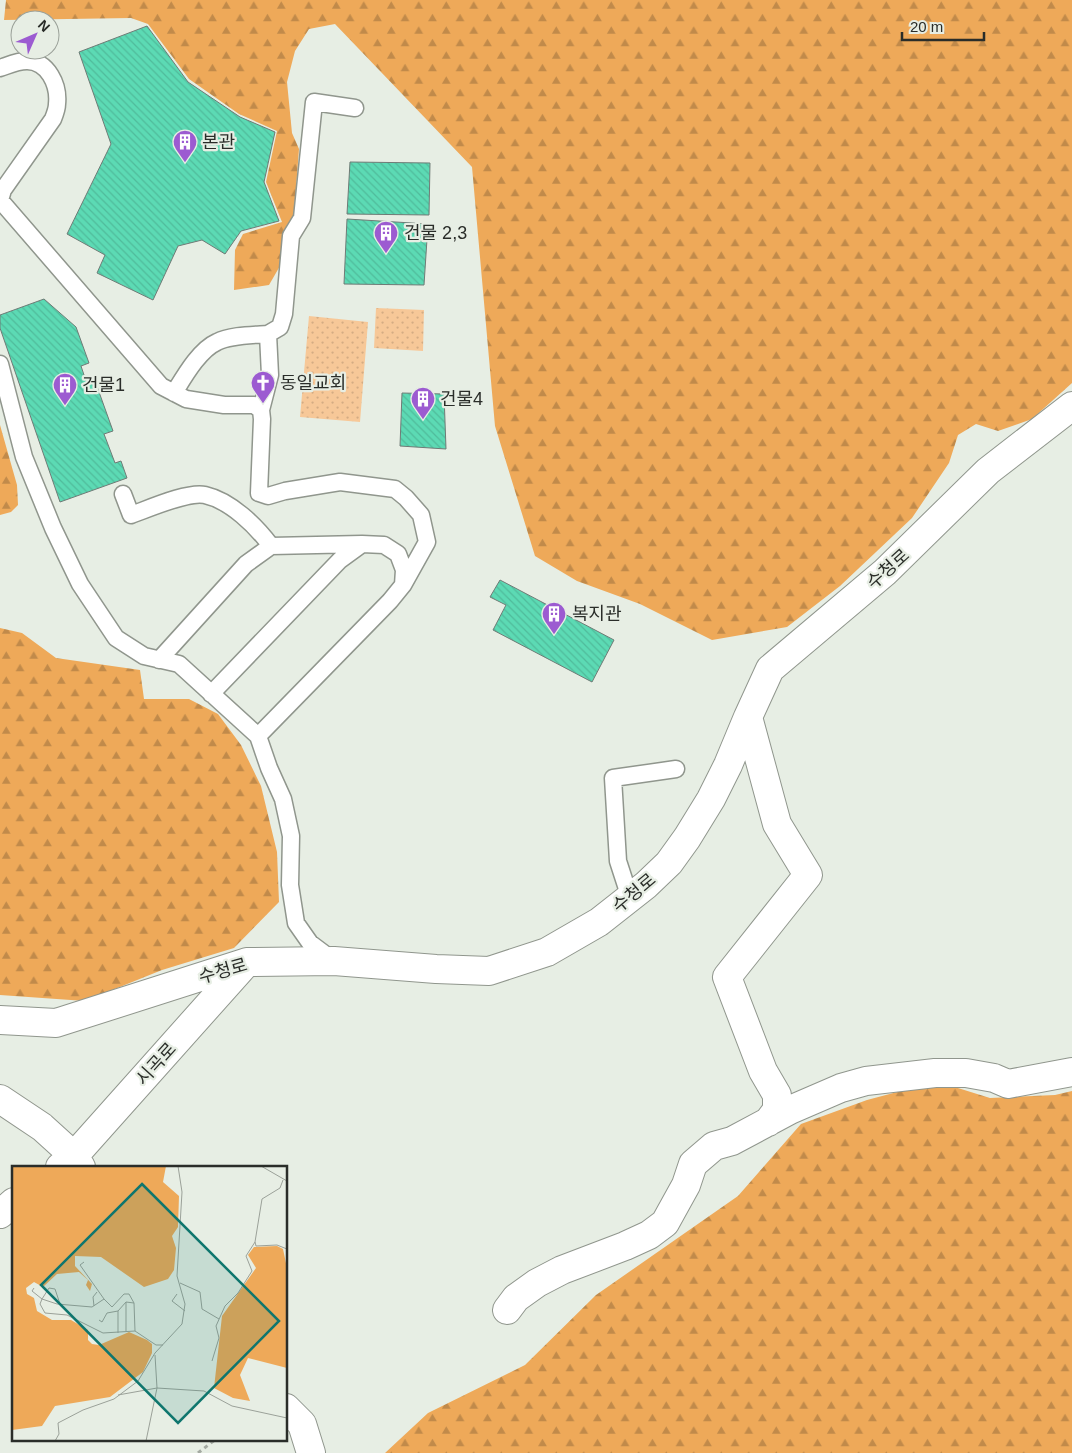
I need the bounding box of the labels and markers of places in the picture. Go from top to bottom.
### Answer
building icon: 본관 [172,129,198,163]
place label: 본관 [202,132,236,152]
building icon: 건물 2,3 [373,220,399,254]
place label: 건물 2,3 [404,223,467,243]
church icon: 동일교회 [250,370,276,404]
building icon: 건물1 [52,372,78,406]
place label: 동일교회 [280,373,346,393]
place label: 건물1 [82,375,125,395]
building icon: 건물4 [410,386,436,420]
place label: 건물4 [440,389,483,409]
building icon: 복지관 [541,601,567,635]
place label: 복지관 [572,604,622,624]

